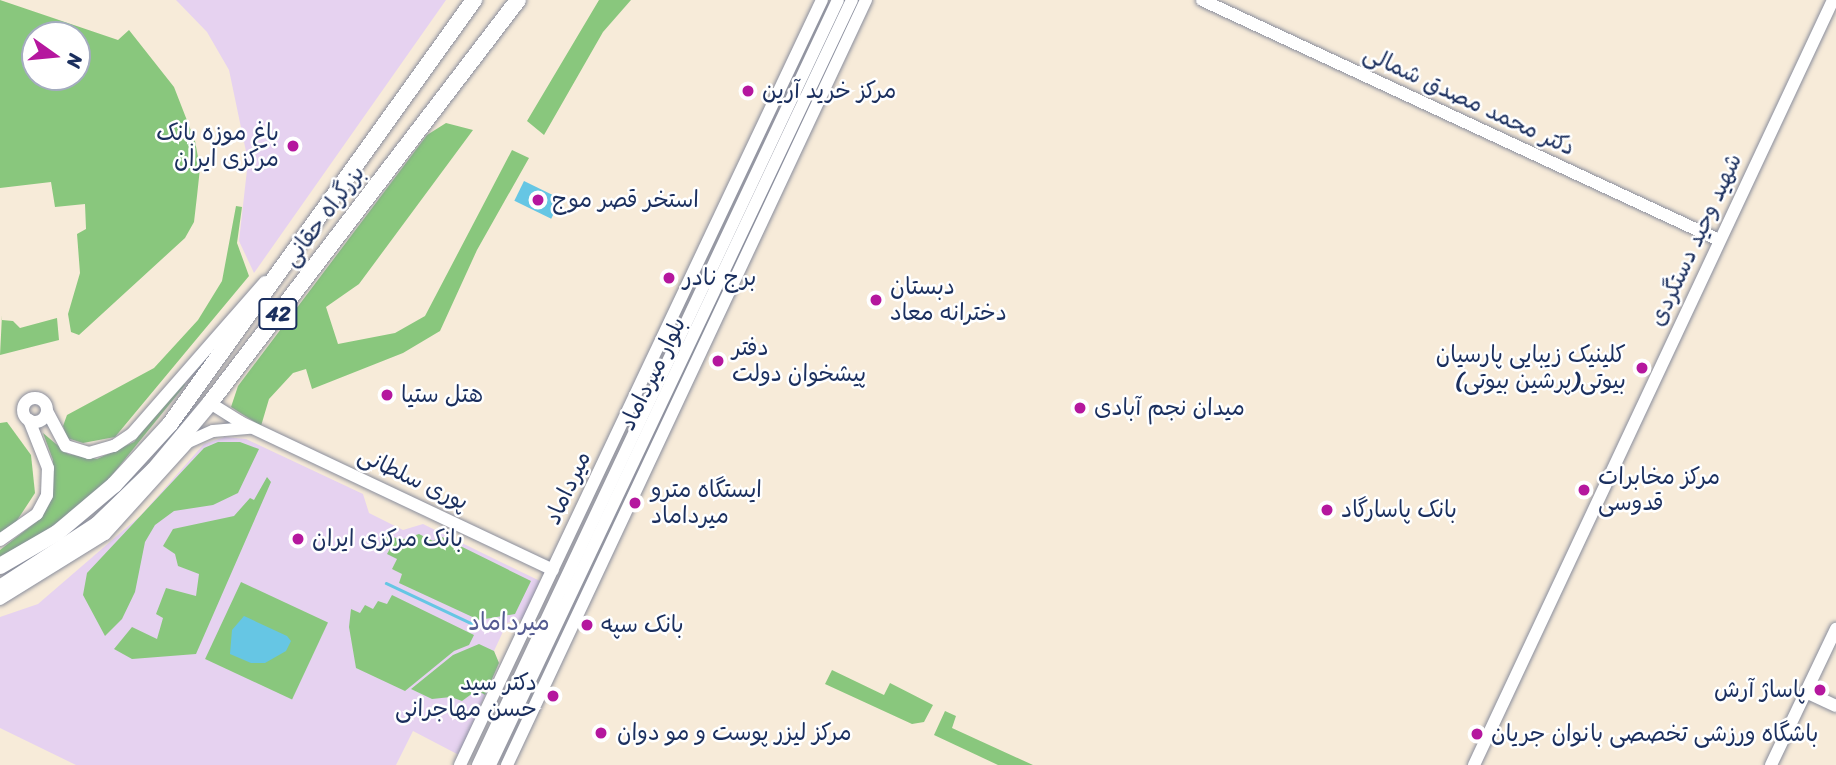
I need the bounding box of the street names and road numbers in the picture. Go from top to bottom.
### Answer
street label: دکتر محمد مصدق شمالی [1359,40,1579,162]
street label: شهید وحید دستگردی [1644,149,1748,331]
street label: بزرگراه حقانی [277,160,371,272]
road number: 42 [257,296,299,332]
street label: بلوار میرداماد [614,313,692,435]
street label: پوری سلطانی [353,441,473,517]
street label: میرداماد [539,447,597,529]

